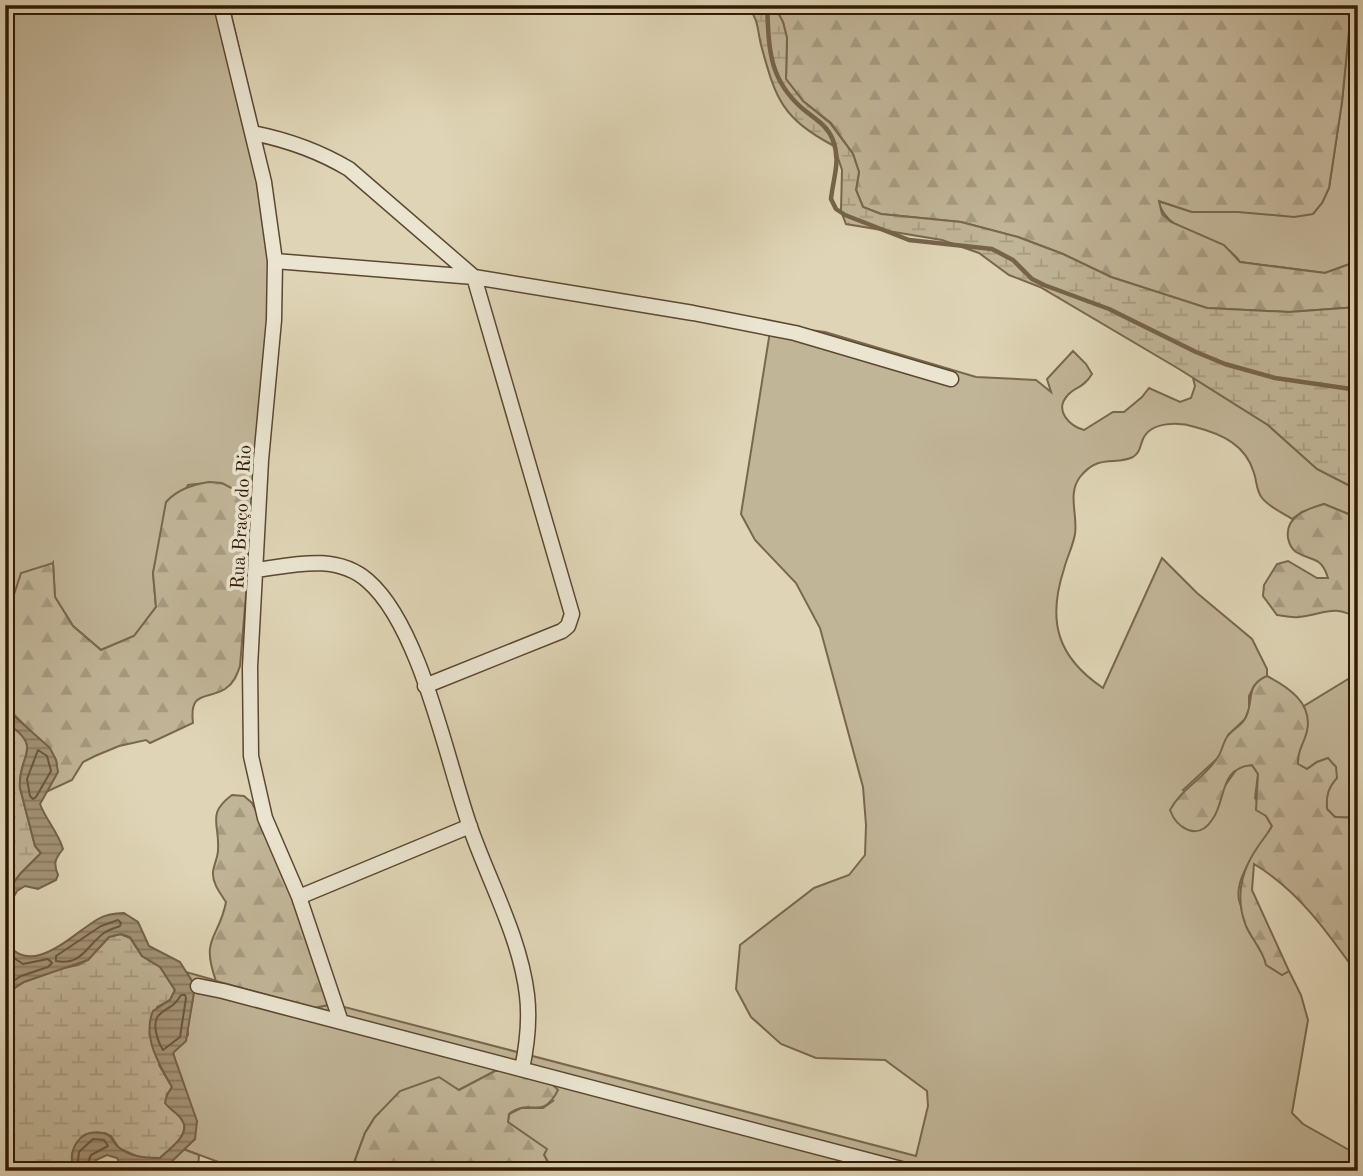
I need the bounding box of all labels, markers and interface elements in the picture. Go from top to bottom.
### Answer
street label: Rua Braço do Rio [229,444,256,590]

